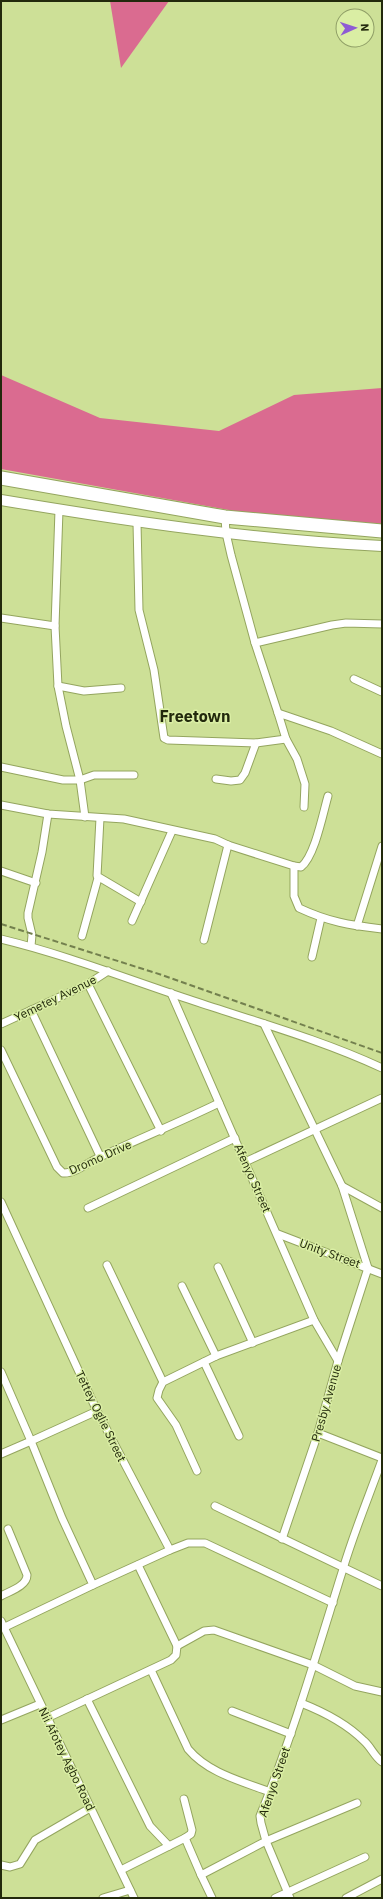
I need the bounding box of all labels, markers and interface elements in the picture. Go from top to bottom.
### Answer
north arrow [335,8,375,48]
text: N [358,23,372,32]
district label: Freetown [159,706,231,726]
street label: Yemetey Avenue [11,971,99,1024]
street label: Dromo Drive [66,1136,134,1177]
street label: Afenyo Street [231,1141,275,1215]
street label: Unity Street [297,1235,363,1271]
street label: Presby Avenue [308,1362,344,1443]
street label: Tettey Oglie Street [72,1368,130,1464]
street label: Nii Afotey Agbo Road [35,1705,99,1813]
street label: Afenyo Street [255,1745,293,1819]

